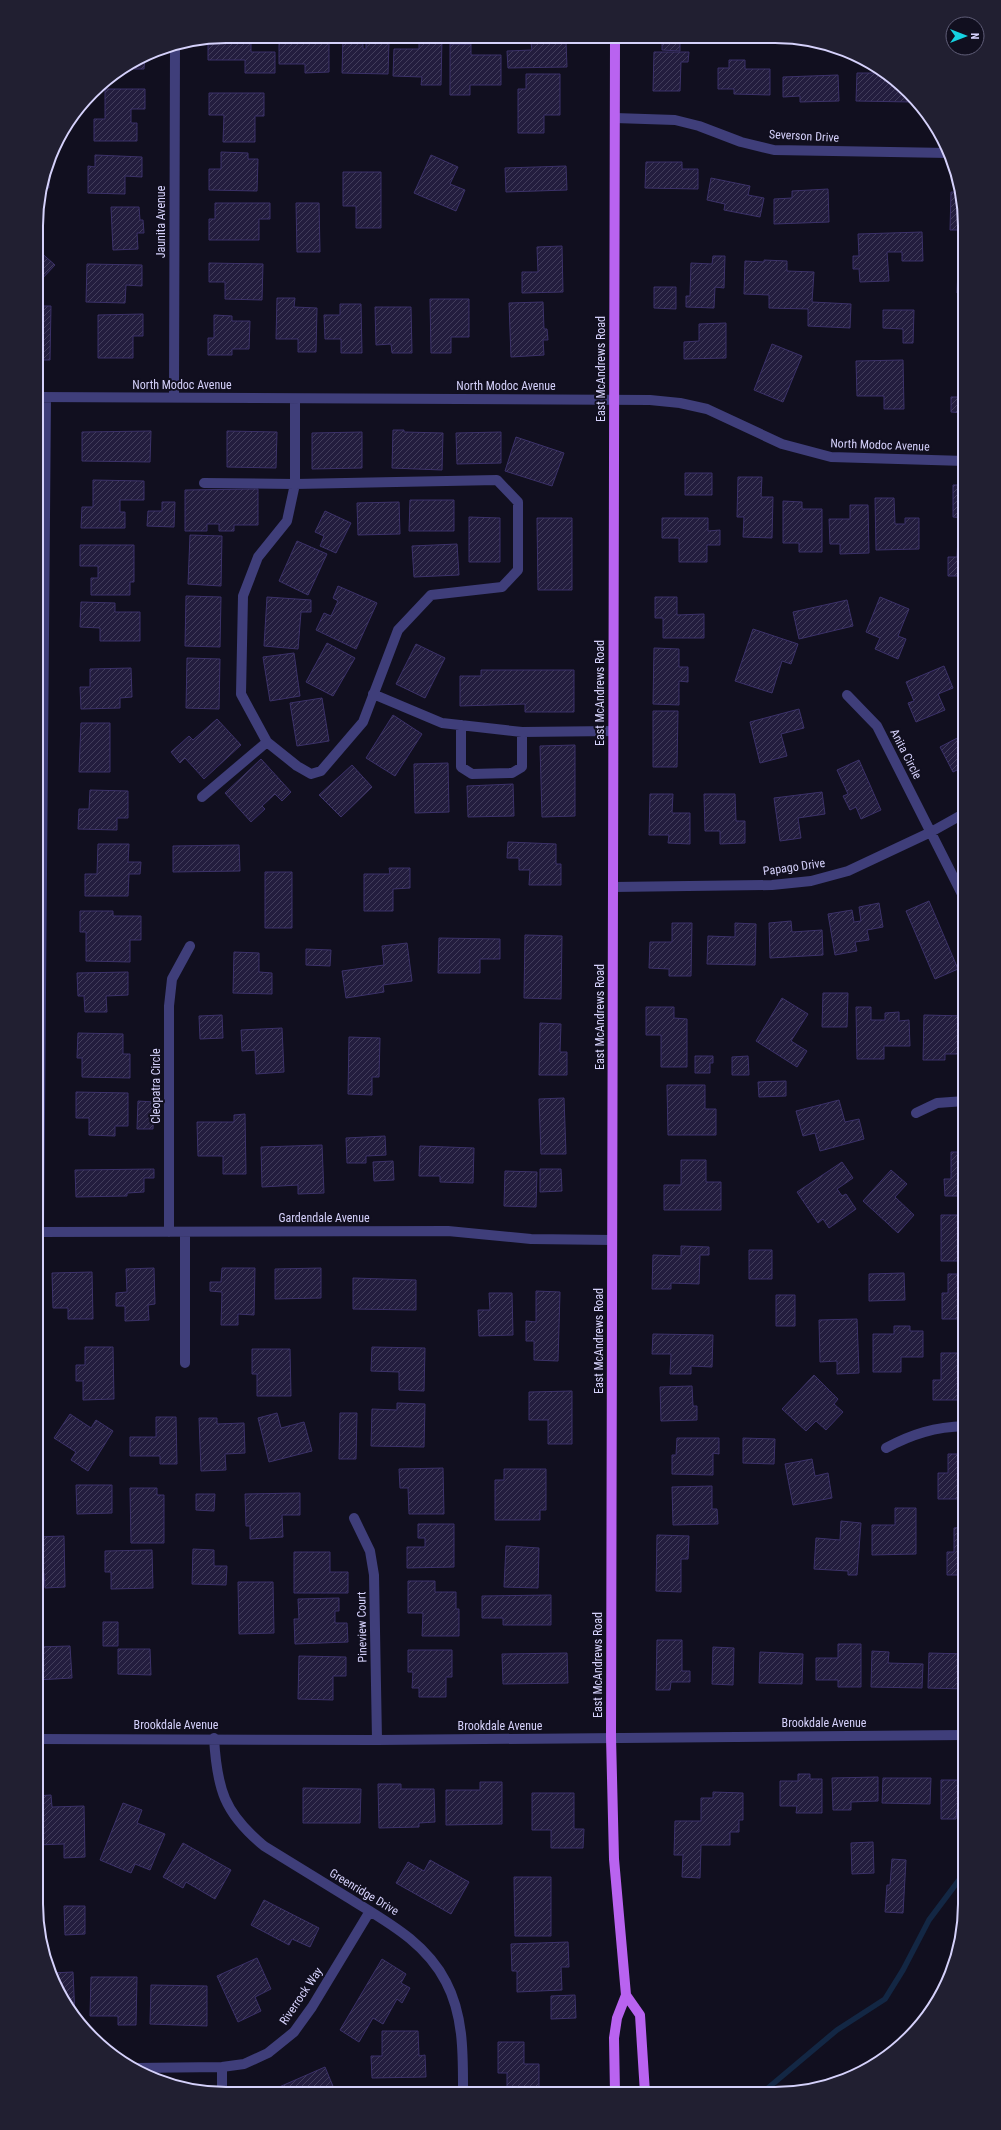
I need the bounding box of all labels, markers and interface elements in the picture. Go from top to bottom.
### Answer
north arrow [945,16,985,56]
text: N [968,33,981,40]
street label: Severson Drive [769,127,840,145]
street label: Jaunita Avenue [154,185,168,258]
street label: East McAndrews Road [594,316,608,422]
street label: North Modoc Avenue [132,378,232,392]
street label: North Modoc Avenue [456,379,556,393]
street label: North Modoc Avenue [830,436,930,454]
street label: East McAndrews Road [593,640,607,746]
street label: Anita Circle [887,727,925,782]
street label: Papago Drive [762,856,826,878]
street label: East McAndrews Road [593,964,607,1070]
street label: Cleopatra Circle [149,1048,163,1124]
street label: Gardendale Avenue [278,1211,370,1225]
street label: East McAndrews Road [592,1288,606,1394]
street label: Pineview Court [354,1591,370,1663]
street label: East McAndrews Road [591,1612,605,1718]
street label: Brookdale Avenue [782,1716,867,1730]
street label: Brookdale Avenue [134,1718,219,1732]
street label: Brookdale Avenue [458,1719,543,1733]
street label: Greenridge Drive [327,1866,401,1918]
street label: Riverrock Way [277,1965,325,2027]

